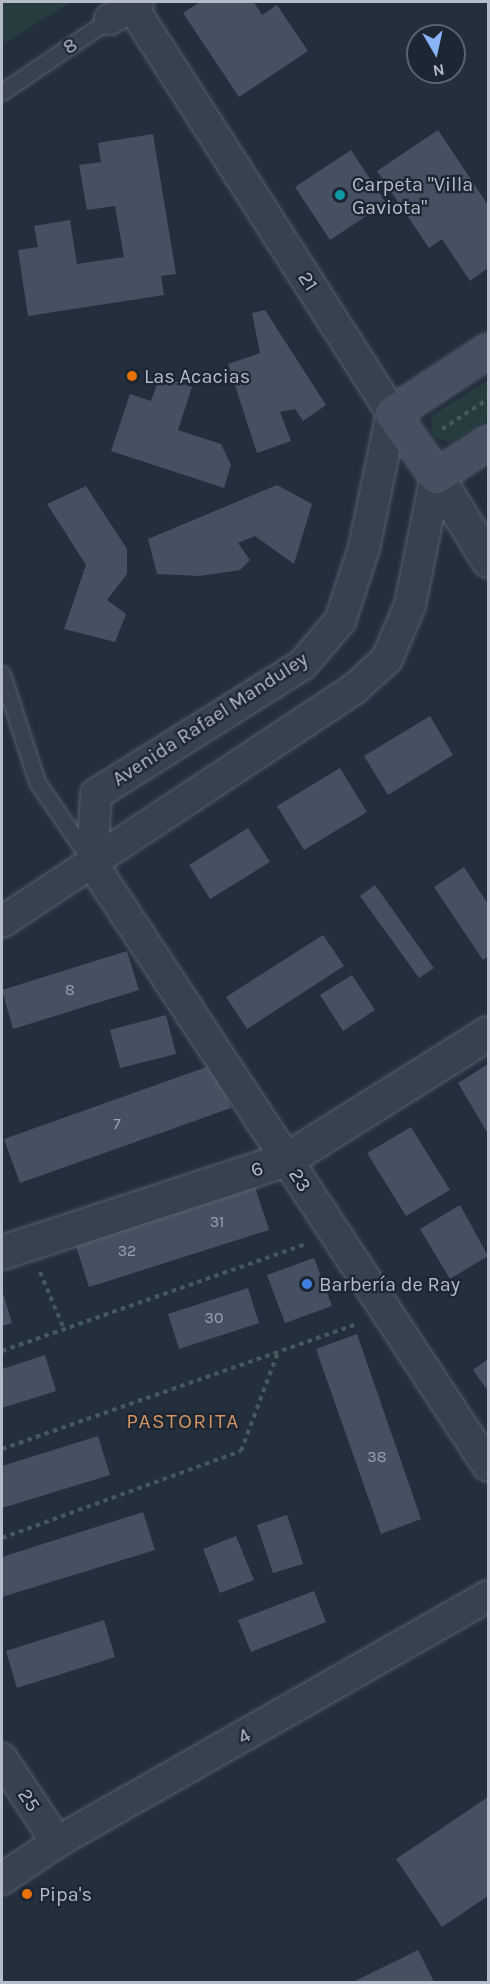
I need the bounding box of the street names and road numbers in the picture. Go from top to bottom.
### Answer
street label: 8 [58,33,82,59]
street label: 21 [293,267,323,295]
street label: Avenida Rafael Manduley [108,647,312,791]
street label: 6 [248,1156,266,1182]
street label: 23 [284,1164,316,1196]
street label: 4 [233,1723,255,1749]
street label: 25 [13,1784,45,1816]

